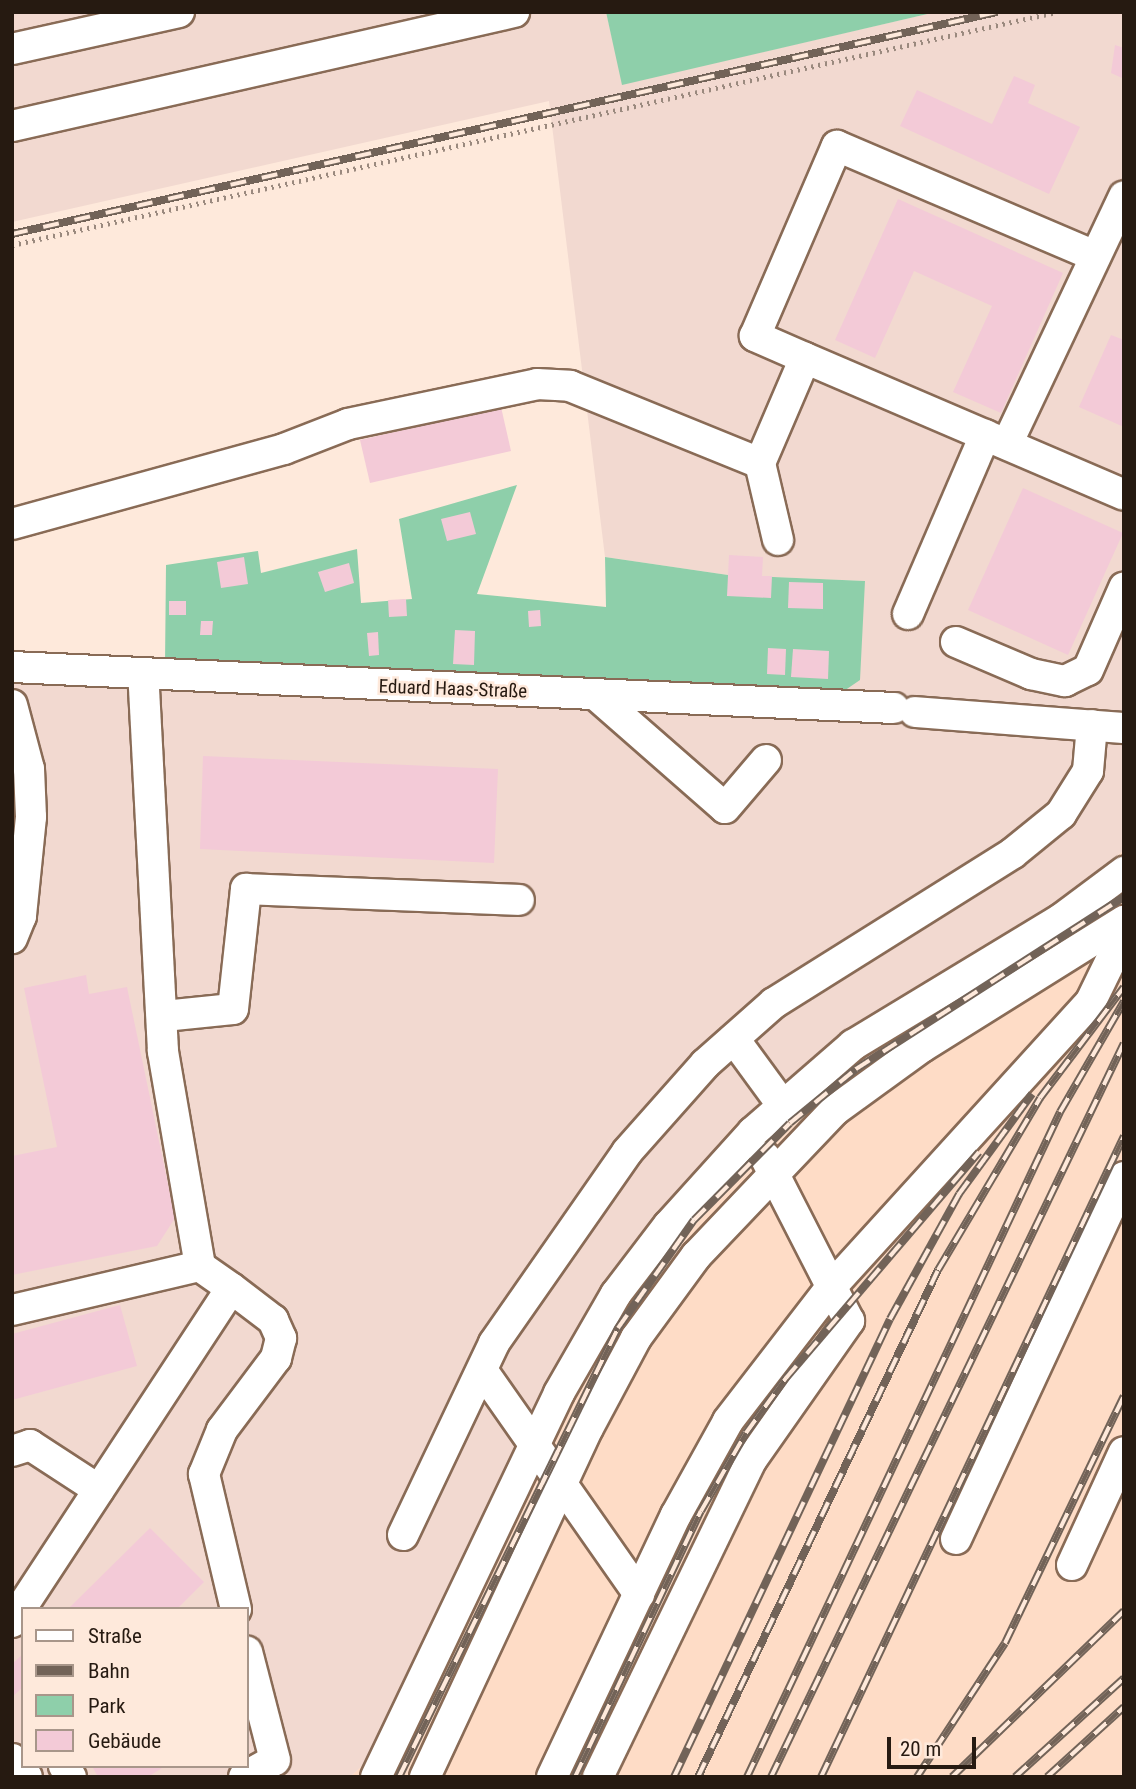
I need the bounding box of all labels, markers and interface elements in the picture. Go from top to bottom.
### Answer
street label: Eduard Haas-Straße [378,675,528,703]
legend [21,1607,248,1768]
text: Straße [88,1624,142,1648]
text: Bahn [88,1659,130,1683]
text: Park [88,1694,125,1718]
scale bar [891,1722,980,1766]
text: Gebäude [88,1729,161,1753]
text: 20 m [900,1737,941,1761]

